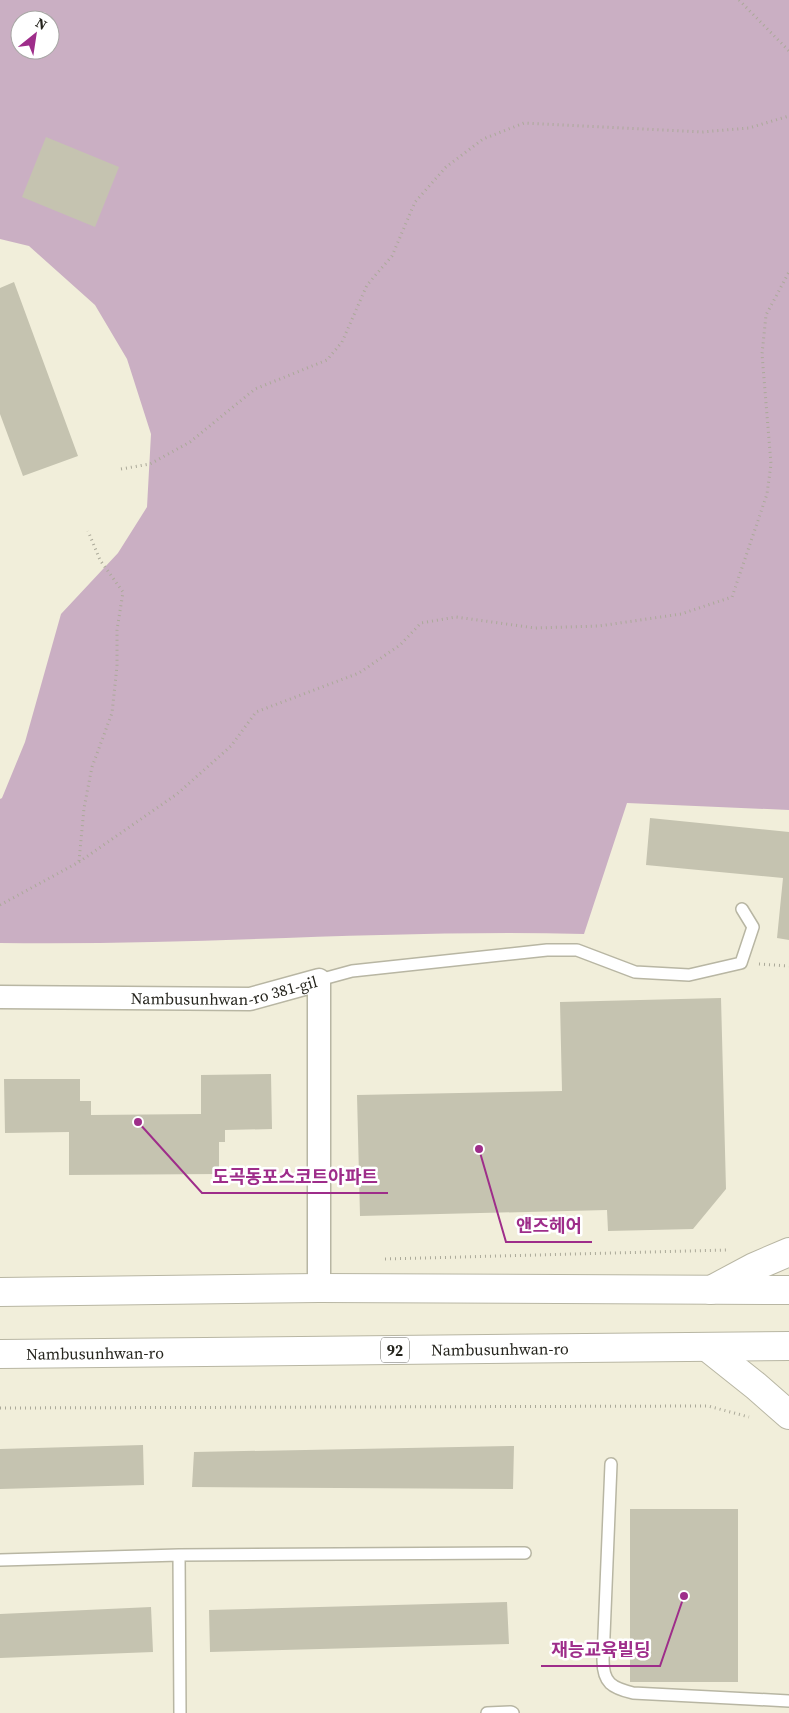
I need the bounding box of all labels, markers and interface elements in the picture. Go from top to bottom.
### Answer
north arrow [10,10,60,60]
text: N [32,13,51,35]
street label: Nambusunhwan-ro 381-gil [131,970,320,1010]
callout: 도곡동포스코트아파트 [202,1160,388,1193]
text: 도곡동포스코트아파트 [212,1164,378,1189]
callout: 앤즈헤어 [506,1209,592,1242]
text: 앤즈헤어 [516,1213,582,1238]
street label: Nambusunhwan-ro [431,1337,569,1361]
road number: 92 [381,1338,409,1362]
street label: Nambusunhwan-ro [26,1341,164,1365]
callout: 재능교육빌딩 [541,1633,660,1666]
text: 재능교육빌딩 [551,1637,651,1662]

